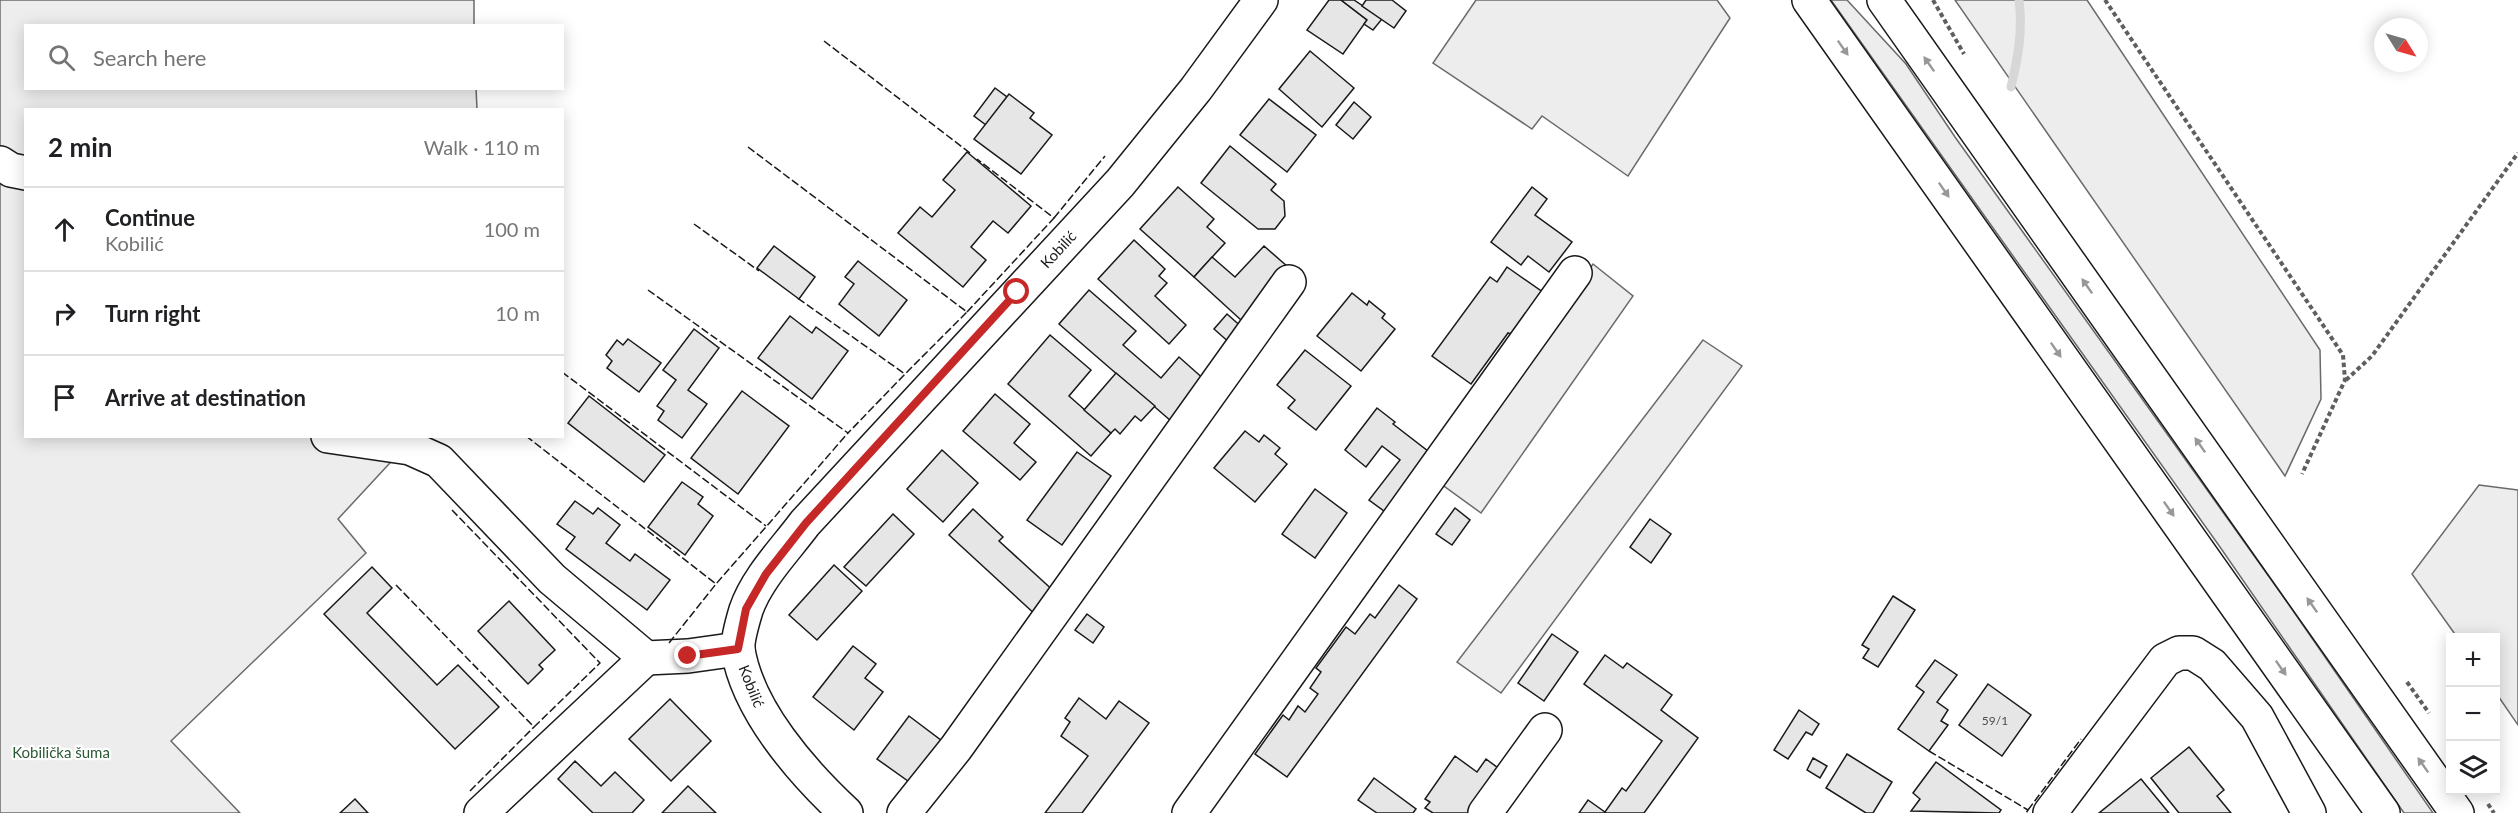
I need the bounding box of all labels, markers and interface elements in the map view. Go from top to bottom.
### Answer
north arrow [2374,18,2428,72]
search box [24,24,564,90]
one-way arrow [1837,39,1849,55]
icon: search [45,41,78,74]
text: Search here [93,44,206,71]
one-way arrow [1923,57,1935,73]
text: 2 min [48,131,112,163]
text: Walk · 110 m [424,135,540,159]
one-way arrow [1938,182,1950,198]
text: Continue [105,204,195,231]
icon: ahead [48,213,81,246]
text: 100 m [484,217,540,241]
street label: Kobilić [1036,227,1080,271]
text: Kobilić [105,231,164,255]
route start [1003,278,1029,304]
one-way arrow [2081,279,2093,295]
icon: right [48,297,81,330]
text: Turn right [105,300,200,327]
text: 10 m [495,301,540,325]
one-way arrow [2050,342,2062,357]
icon: arrive [48,381,81,414]
text: Arrive at destination [105,384,306,411]
one-way arrow [2194,438,2206,454]
one-way arrow [2163,500,2175,516]
one-way arrow [2306,598,2318,614]
map controls [2446,633,2500,795]
button: + [2446,633,2500,687]
route end [674,642,700,668]
one-way arrow [2275,660,2287,676]
street label: Kobilić [735,662,769,710]
button: − [2446,687,2500,741]
house number: 59/1 [1982,713,2008,728]
button: layers [2446,741,2500,795]
park label: Kobilička šuma [12,743,110,761]
one-way arrow [2418,757,2429,773]

